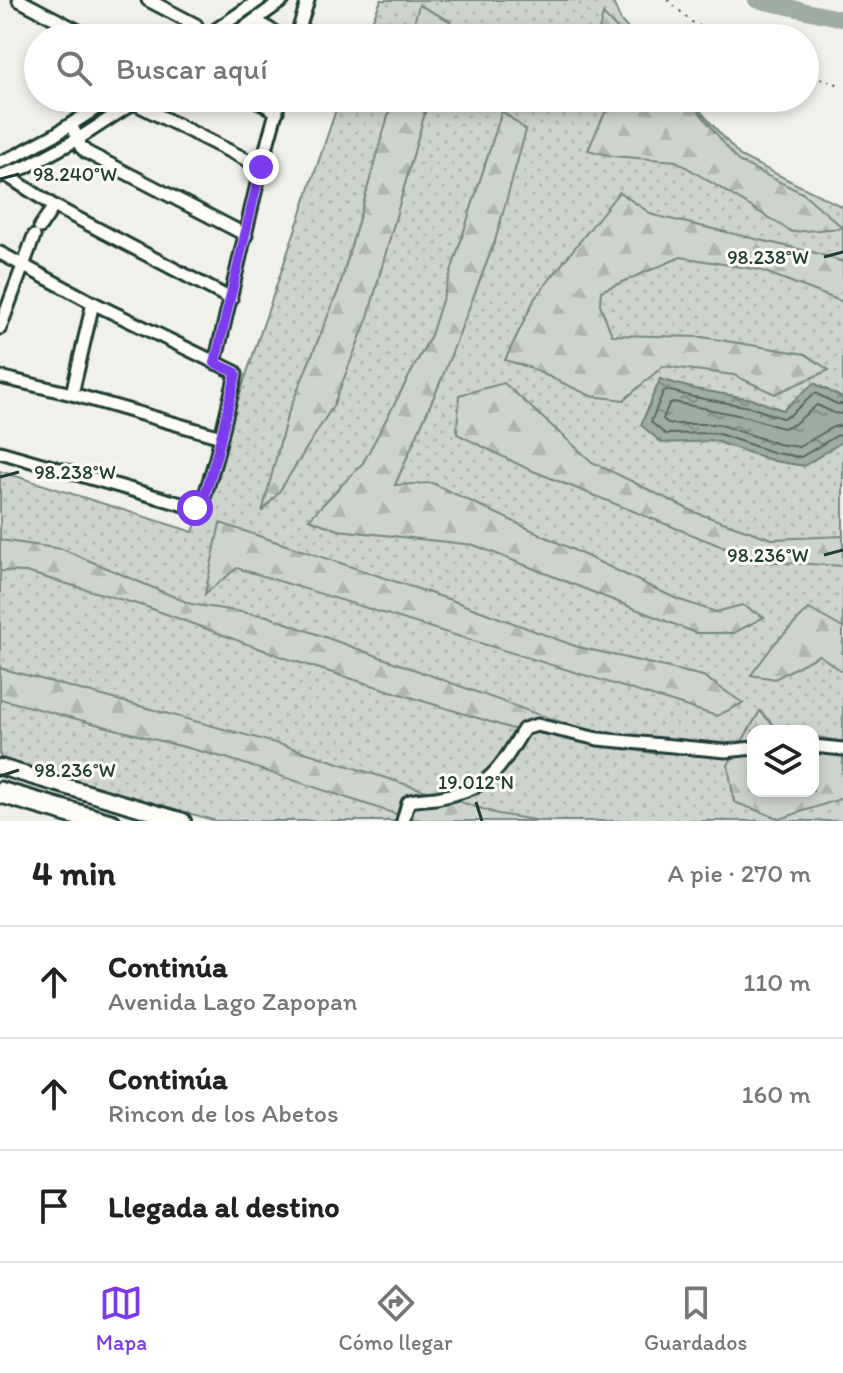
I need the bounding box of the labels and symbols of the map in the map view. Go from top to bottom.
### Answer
route end [243,149,279,185]
text: 98.240°W [33,162,117,186]
text: 98.238°W [727,245,809,269]
text: 98.238°W [34,460,116,484]
route start [177,490,213,526]
text: 98.236°W [727,543,809,567]
text: 98.236°W [34,758,116,782]
text: 19.012°N [438,770,514,794]

